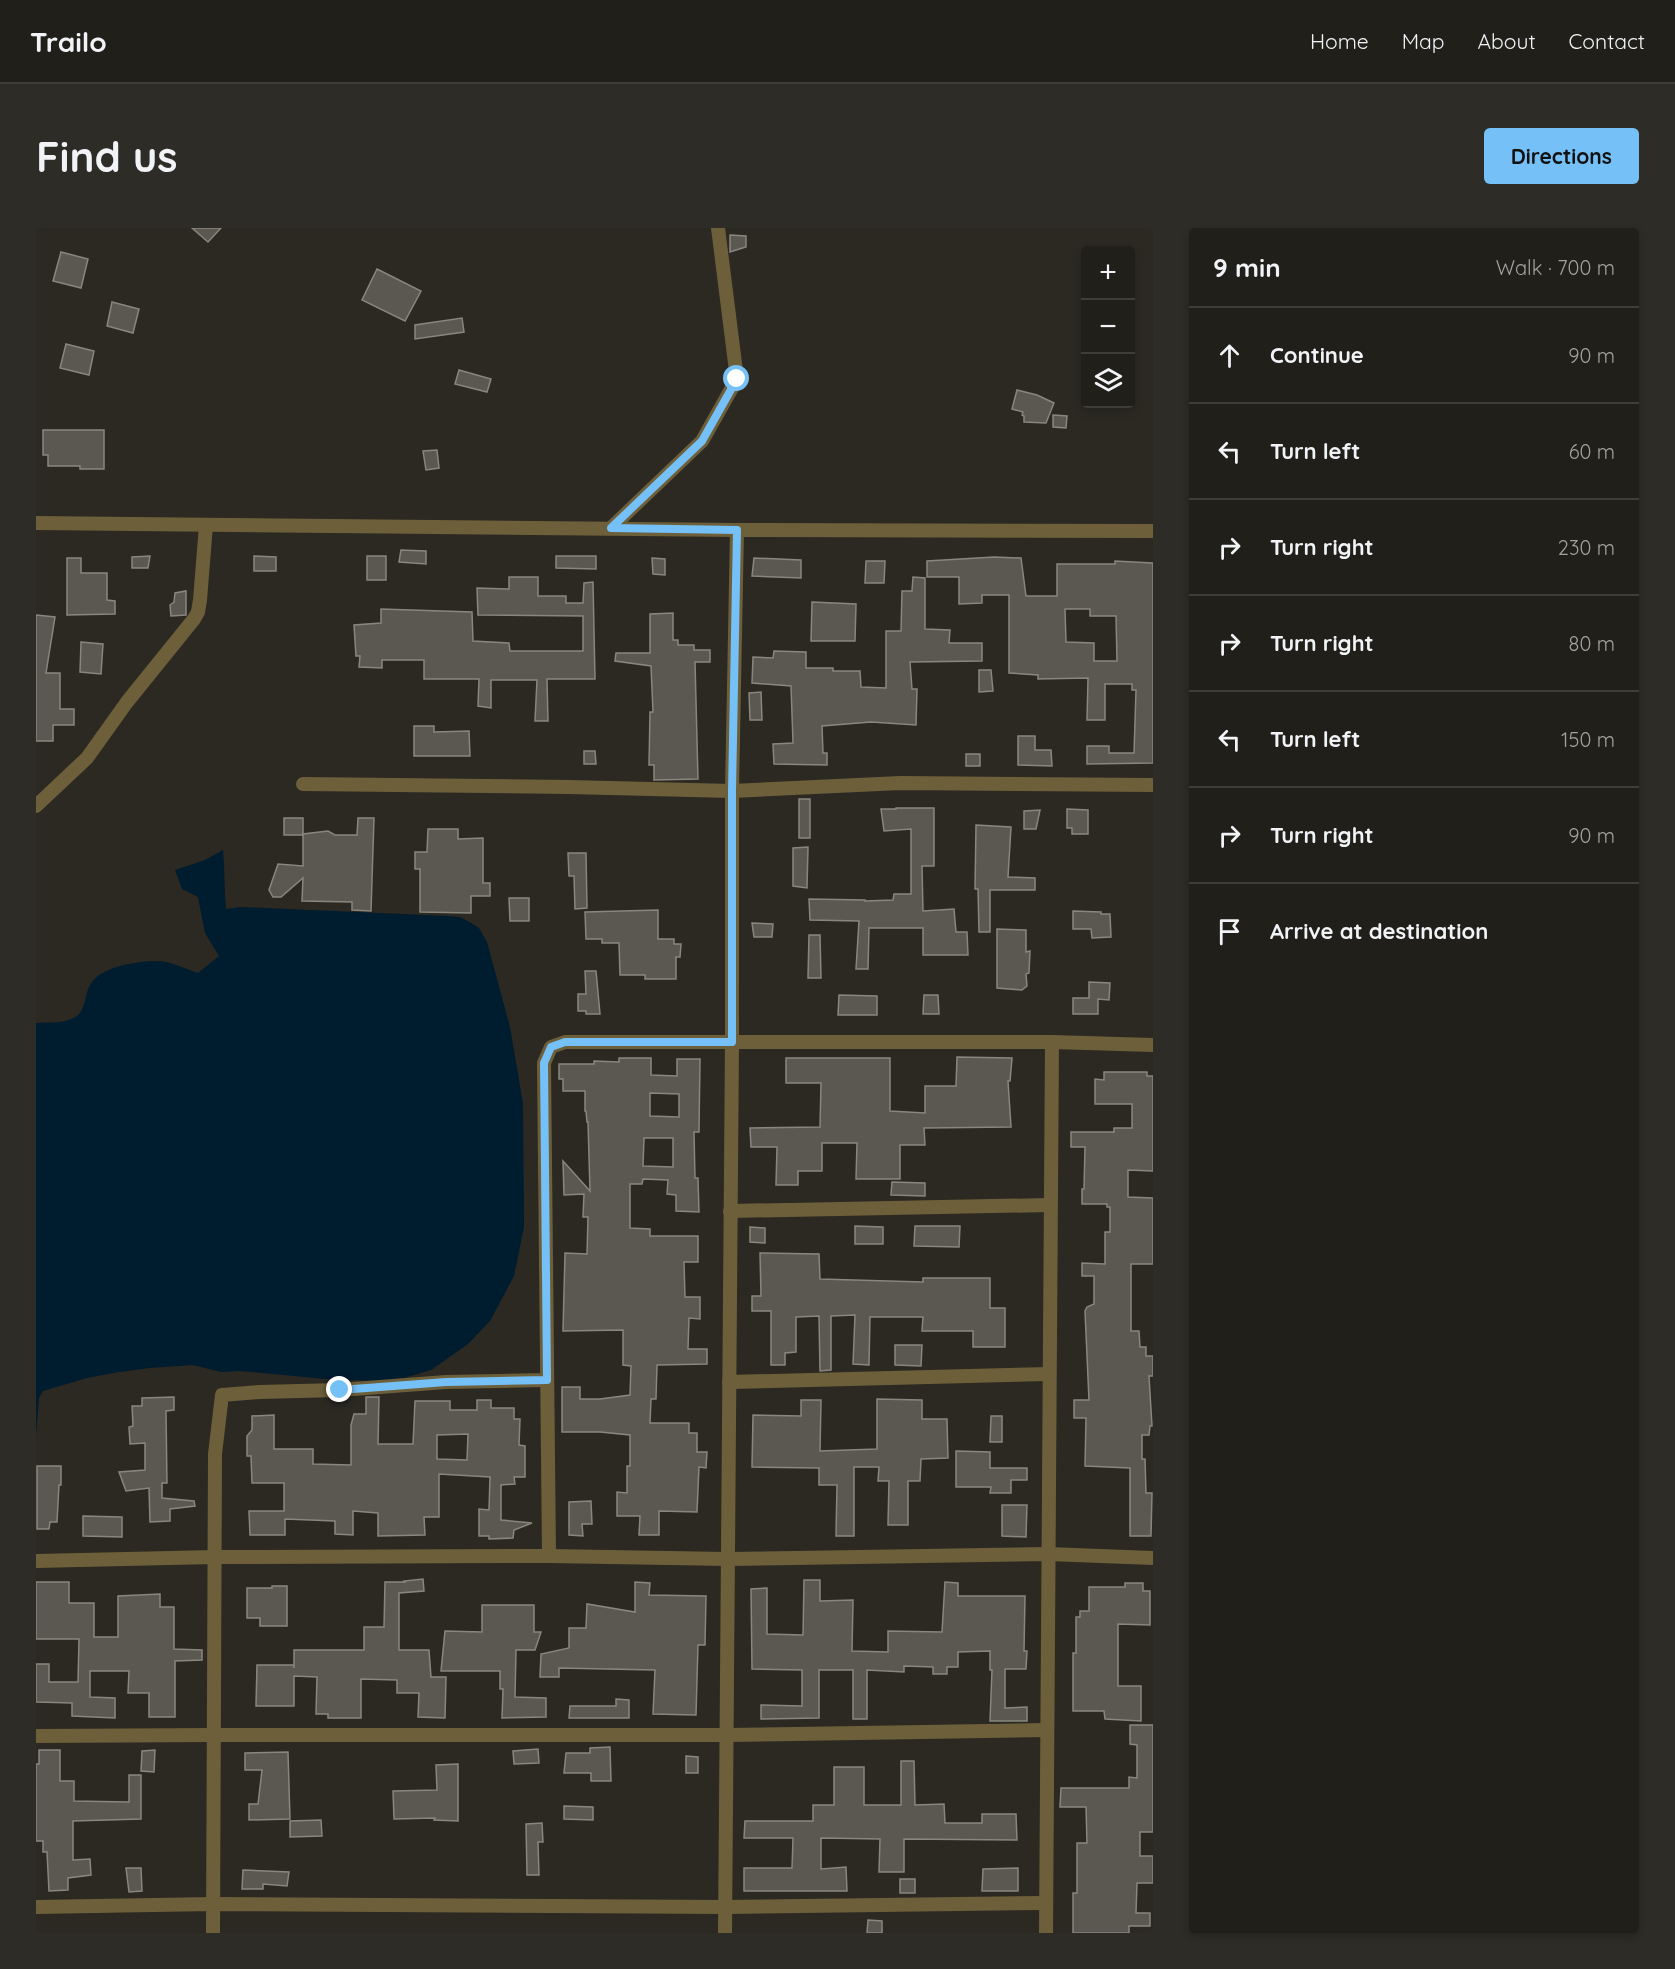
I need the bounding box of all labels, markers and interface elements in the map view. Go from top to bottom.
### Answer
text: Trailo [30,24,107,59]
text: Home [1310,28,1369,54]
text: Map [1402,28,1445,54]
text: About [1478,28,1536,54]
text: Contact [1569,28,1645,54]
button: Directions [1484,128,1639,184]
text: Find us [36,130,178,183]
map controls [1081,246,1135,408]
button: + [1081,246,1135,300]
text: 9 min [1213,251,1281,284]
text: Walk · 700 m [1496,255,1615,280]
button: − [1081,300,1135,354]
icon: ahead [1213,339,1246,372]
text: Continue [1270,341,1364,369]
text: 90 m [1568,343,1615,368]
button: layers [1081,354,1135,408]
route start [723,365,749,391]
icon: left [1213,435,1246,468]
text: Turn left [1270,437,1360,465]
text: 60 m [1569,439,1615,464]
icon: right [1213,531,1246,564]
text: Turn right [1270,533,1374,561]
text: 230 m [1558,535,1615,560]
icon: right [1213,627,1246,660]
text: Turn right [1270,629,1374,657]
text: 80 m [1569,631,1615,656]
icon: left [1213,723,1246,756]
text: Turn left [1270,725,1360,753]
text: 150 m [1561,727,1615,752]
icon: right [1213,819,1246,852]
text: Turn right [1270,821,1374,849]
text: 90 m [1568,823,1615,848]
icon: arrive [1213,915,1246,948]
text: Arrive at destination [1270,917,1488,945]
route end [326,1376,352,1402]

